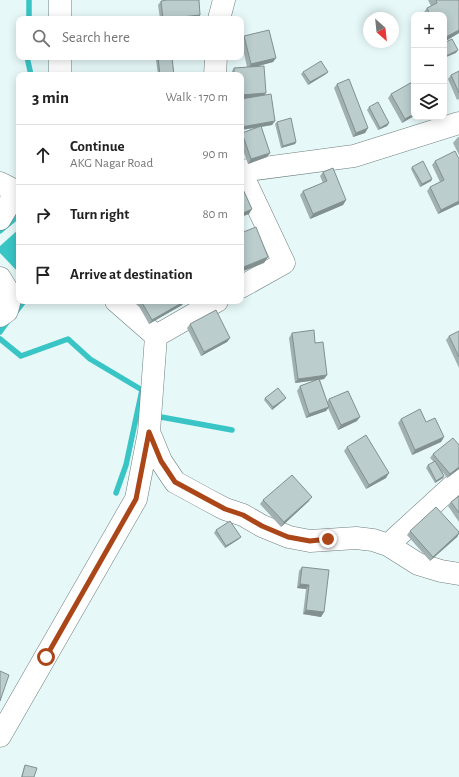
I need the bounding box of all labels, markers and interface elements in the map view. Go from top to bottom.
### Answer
north arrow [363,12,399,48]
map controls [411,12,447,120]
button: + [411,12,447,48]
search box [16,16,244,60]
icon: search [30,27,52,49]
text: Search here [62,30,130,45]
button: − [411,48,447,84]
button: layers [411,84,447,120]
text: 3 min [32,89,69,106]
text: Walk · 170 m [165,91,228,104]
text: Continue [70,139,125,154]
icon: ahead [32,144,54,166]
text: 90 m [202,148,228,161]
text: AKG Nagar Road [70,157,153,170]
icon: right [32,204,54,226]
text: Turn right [70,207,129,222]
text: 80 m [202,208,228,221]
icon: arrive [32,264,54,286]
text: Arrive at destination [70,267,193,282]
route end [319,530,337,548]
route start [37,648,55,666]

